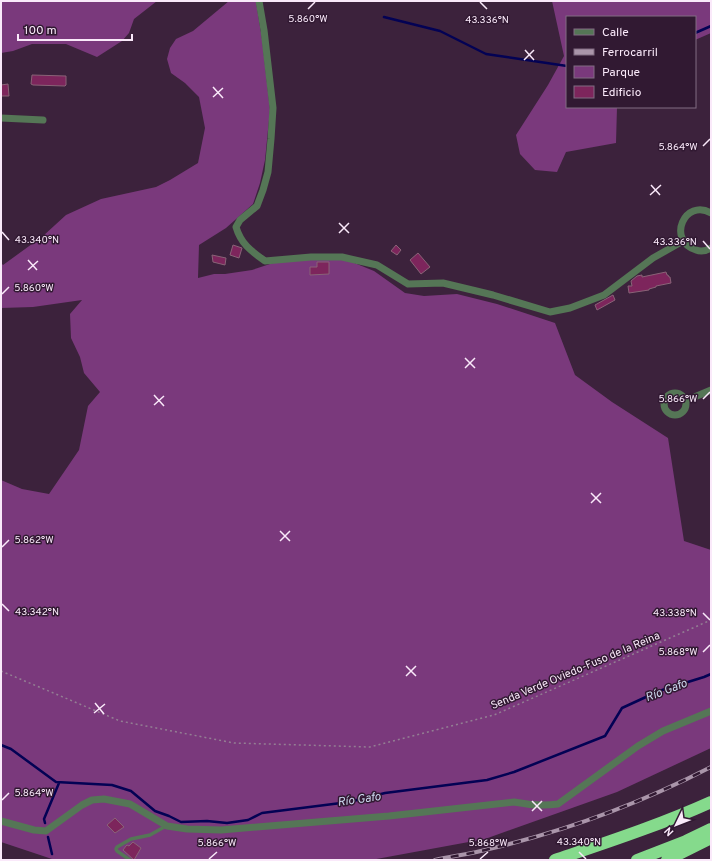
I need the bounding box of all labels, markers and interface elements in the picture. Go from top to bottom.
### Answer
text: 5.860°W [288,13,328,26]
text: 43.336°N [465,14,509,27]
scale bar [18,16,132,42]
legend [566,16,696,108]
text: 100 m [24,23,57,39]
text: Calle [602,25,629,41]
text: Ferrocarril [602,45,658,61]
text: Parque [602,65,640,81]
text: Edificio [602,85,642,101]
text: 5.864°W [658,141,698,154]
text: 43.340°N [15,234,59,247]
text: 43.336°N [653,236,697,249]
text: 5.860°W [14,282,54,295]
text: 5.866°W [658,393,698,406]
text: 5.862°W [14,534,54,547]
text: 43.342°N [15,606,59,619]
text: 43.338°N [653,607,697,620]
street label: Senda Verde Oviedo-Fuso de la Reina [489,629,662,713]
text: 5.868°W [658,646,698,659]
water label: Río Gafo [643,675,690,706]
text: 5.864°W [14,787,54,800]
water label: Río Gafo [336,789,382,811]
north arrow [656,805,696,845]
text: N [662,823,677,839]
text: 43.340°N [557,836,601,849]
text: 5.866°W [197,837,237,850]
text: 5.868°W [468,837,508,850]

